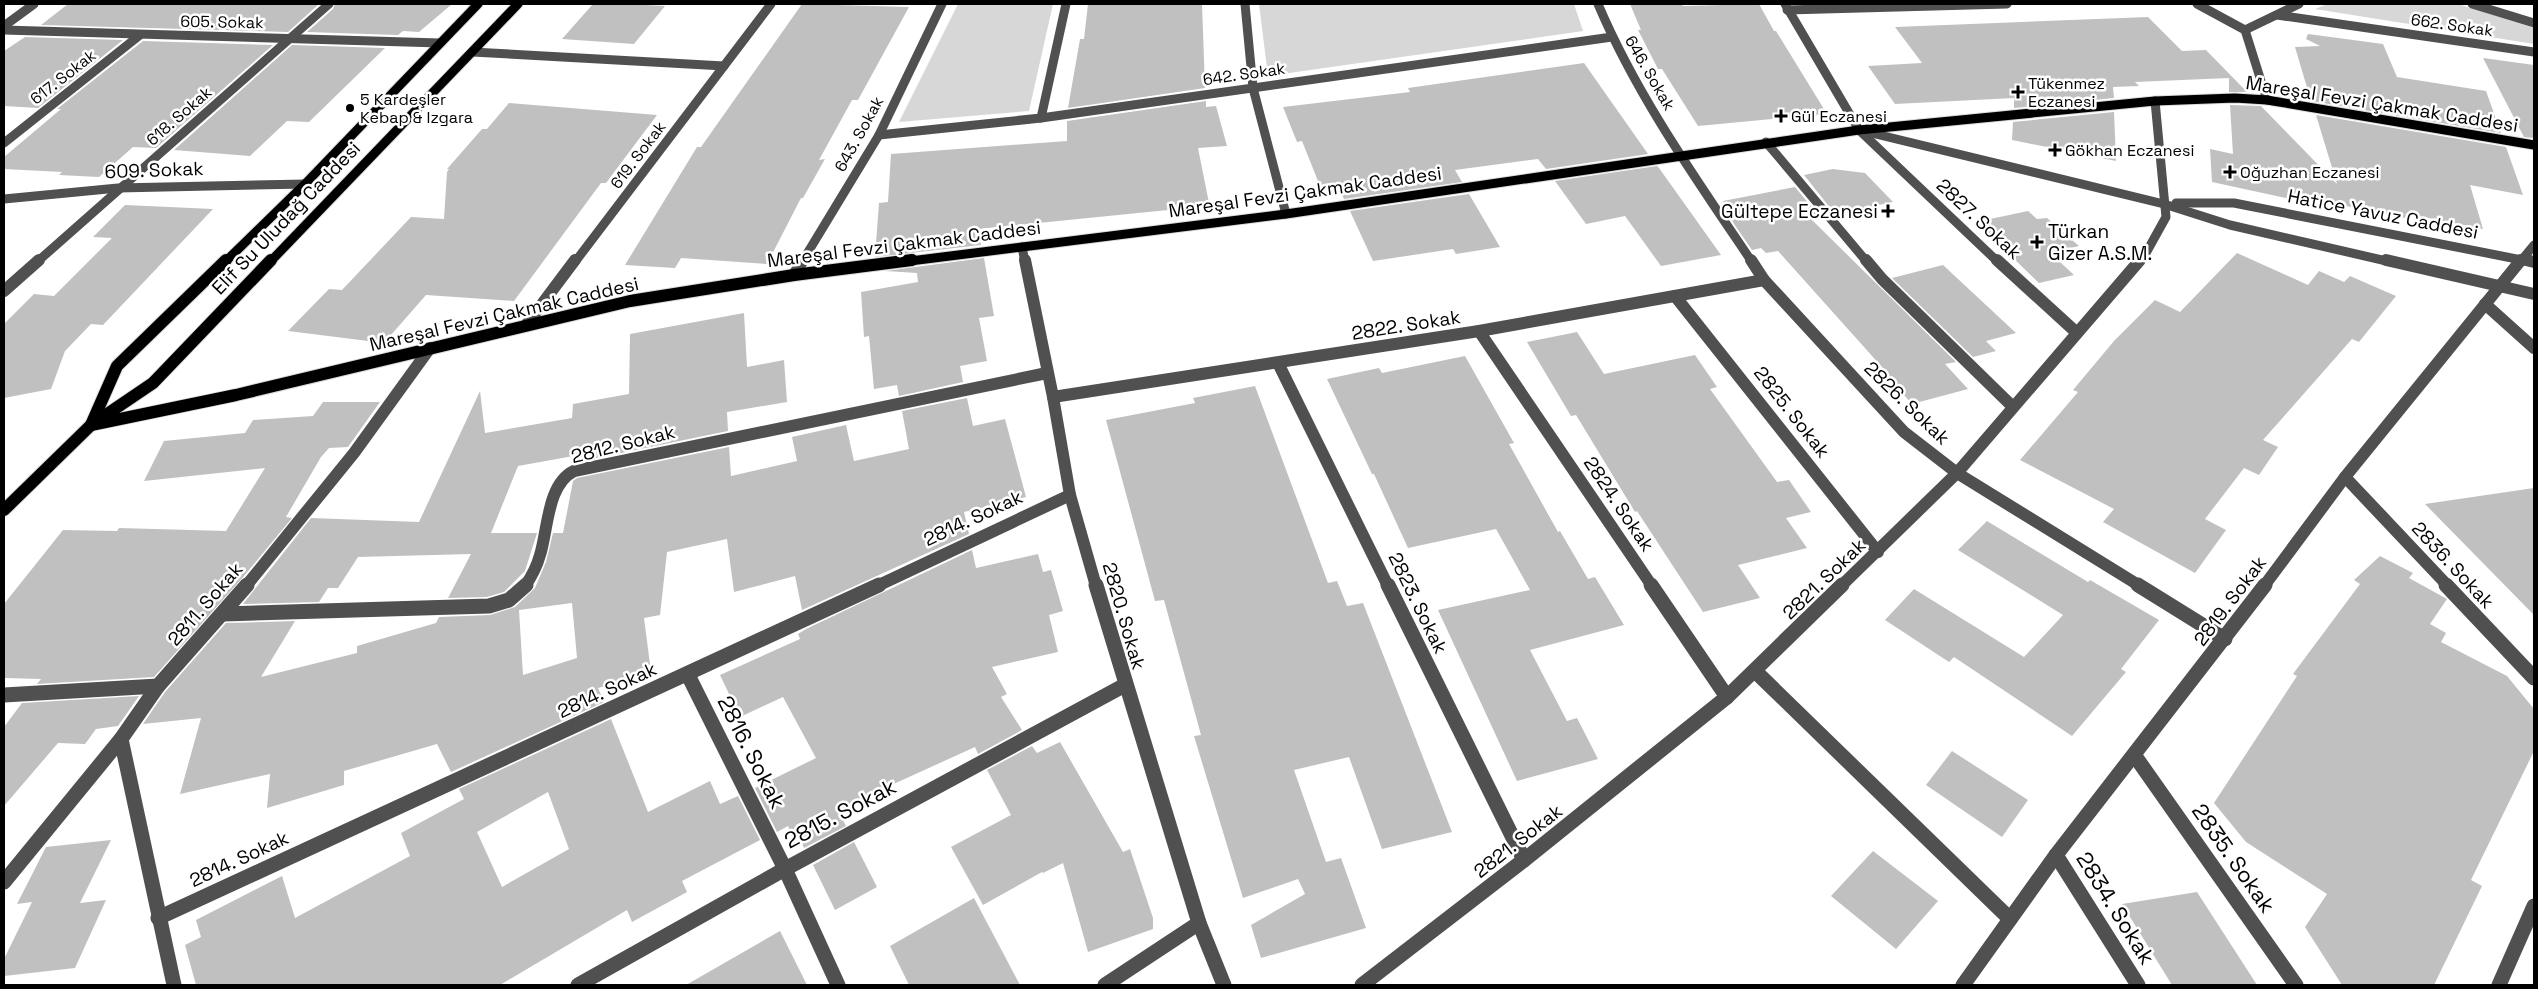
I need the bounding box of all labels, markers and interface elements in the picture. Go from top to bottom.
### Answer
street label: 662. Sokak [2410,9,2495,41]
street label: 605. Sokak [180,11,264,33]
street label: 646. Sokak [1620,32,1680,115]
street label: 617. Sokak [26,44,100,109]
street label: 642. Sokak [1201,58,1287,90]
street label: Mareşal Fevzi Çakmak Caddesi [2244,70,2520,138]
place label: Tükenmez Eczanesi [2028,73,2105,112]
street label: 618. Sokak [142,82,216,150]
marker: Tükenmez Eczanesi [2012,86,2024,98]
place label: 5 Kardeşler Kebap & Izgara [360,89,473,128]
street label: 643. Sokak [830,92,888,175]
marker: 5 Kardeşler Kebap & Izgara [344,102,356,114]
place label: Gül Eczanesi [1791,106,1887,127]
marker: Gül Eczanesi [1775,110,1787,122]
street label: 619. Sokak [606,117,671,193]
street label: Elif Su Uludağ Caddesi [206,136,366,300]
place label: Gökhan Eczanesi [2065,140,2194,161]
marker: Gökhan Eczanesi [2049,144,2061,156]
street label: 609. Sokak [104,156,204,184]
street label: Mareşal Fevzi Çakmak Caddesi [1167,160,1443,224]
place label: Oğuzhan Eczanesi [2240,162,2379,183]
marker: Oğuzhan Eczanesi [2224,166,2236,178]
street label: 2827. Sokak [1931,173,2027,265]
street label: Hatice Yavuz Caddesi [2285,183,2481,245]
place label: Gültepe Eczanesi [1721,199,1878,224]
marker: Gültepe Eczanesi [1882,205,1894,217]
street label: Mareşal Fevzi Çakmak Caddesi [766,215,1042,273]
place label: Türkan Gizer A.S.M. [2048,219,2152,266]
marker: Türkan Gizer A.S.M. [2030,235,2044,249]
street label: Mareşal Fevzi Çakmak Caddesi [367,271,641,357]
street label: 2822. Sokak [1350,304,1462,346]
street label: 2826. Sokak [1859,356,1955,450]
street label: 2825. Sokak [1748,361,1836,463]
street label: 2812. Sokak [568,419,678,469]
street label: 2824. Sokak [1578,452,1660,556]
street label: 2814. Sokak [919,484,1027,552]
street label: 2836. Sokak [2406,516,2500,614]
street label: 2821. Sokak [1777,533,1871,625]
street label: 2823. Sokak [1383,548,1453,658]
street label: 2819. Sokak [2188,551,2272,651]
street label: 2811. Sokak [162,557,248,651]
street label: 2820. Sokak [1097,560,1151,672]
street label: 2814. Sokak [553,656,661,724]
street label: 2816. Sokak [712,691,793,813]
street label: 2815. Sokak [779,772,901,854]
street label: 2821. Sokak [1468,798,1568,884]
street label: 2835. Sokak [2186,798,2282,918]
street label: 2814. Sokak [185,825,293,893]
street label: 2834. Sokak [2070,846,2162,970]

